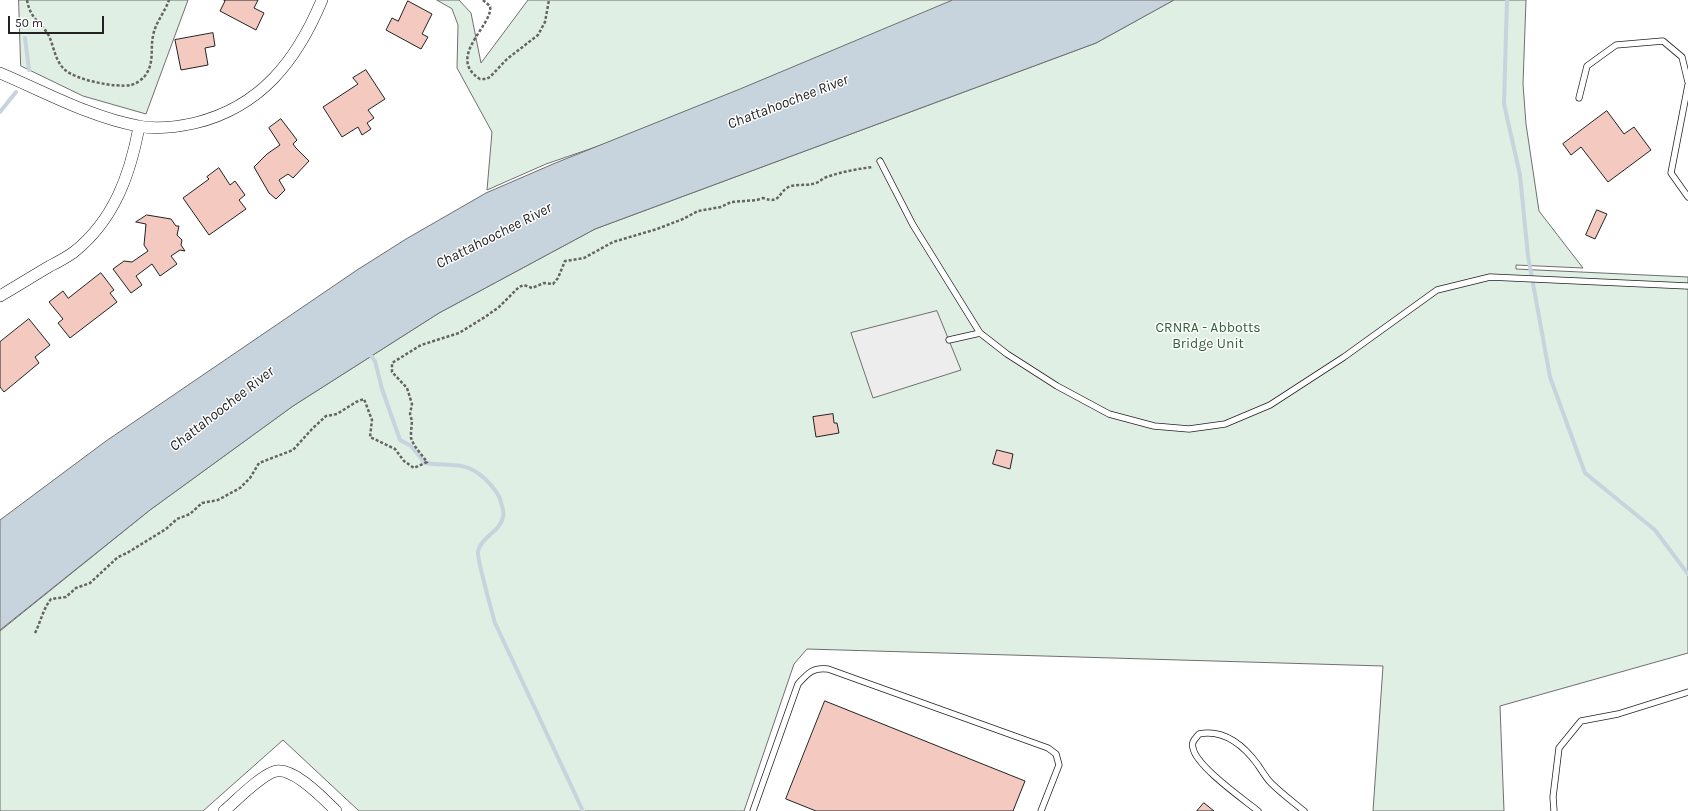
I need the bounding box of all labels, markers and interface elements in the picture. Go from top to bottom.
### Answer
scale bar [10,8,106,34]
text: 50 m [15,16,43,30]
water label: Chattahoochee River [725,71,851,133]
water label: Chattahoochee River [433,199,555,273]
park label: CRNRA - Abbotts Bridge Unit [1155,320,1261,352]
water label: Chattahoochee River [166,363,278,455]

